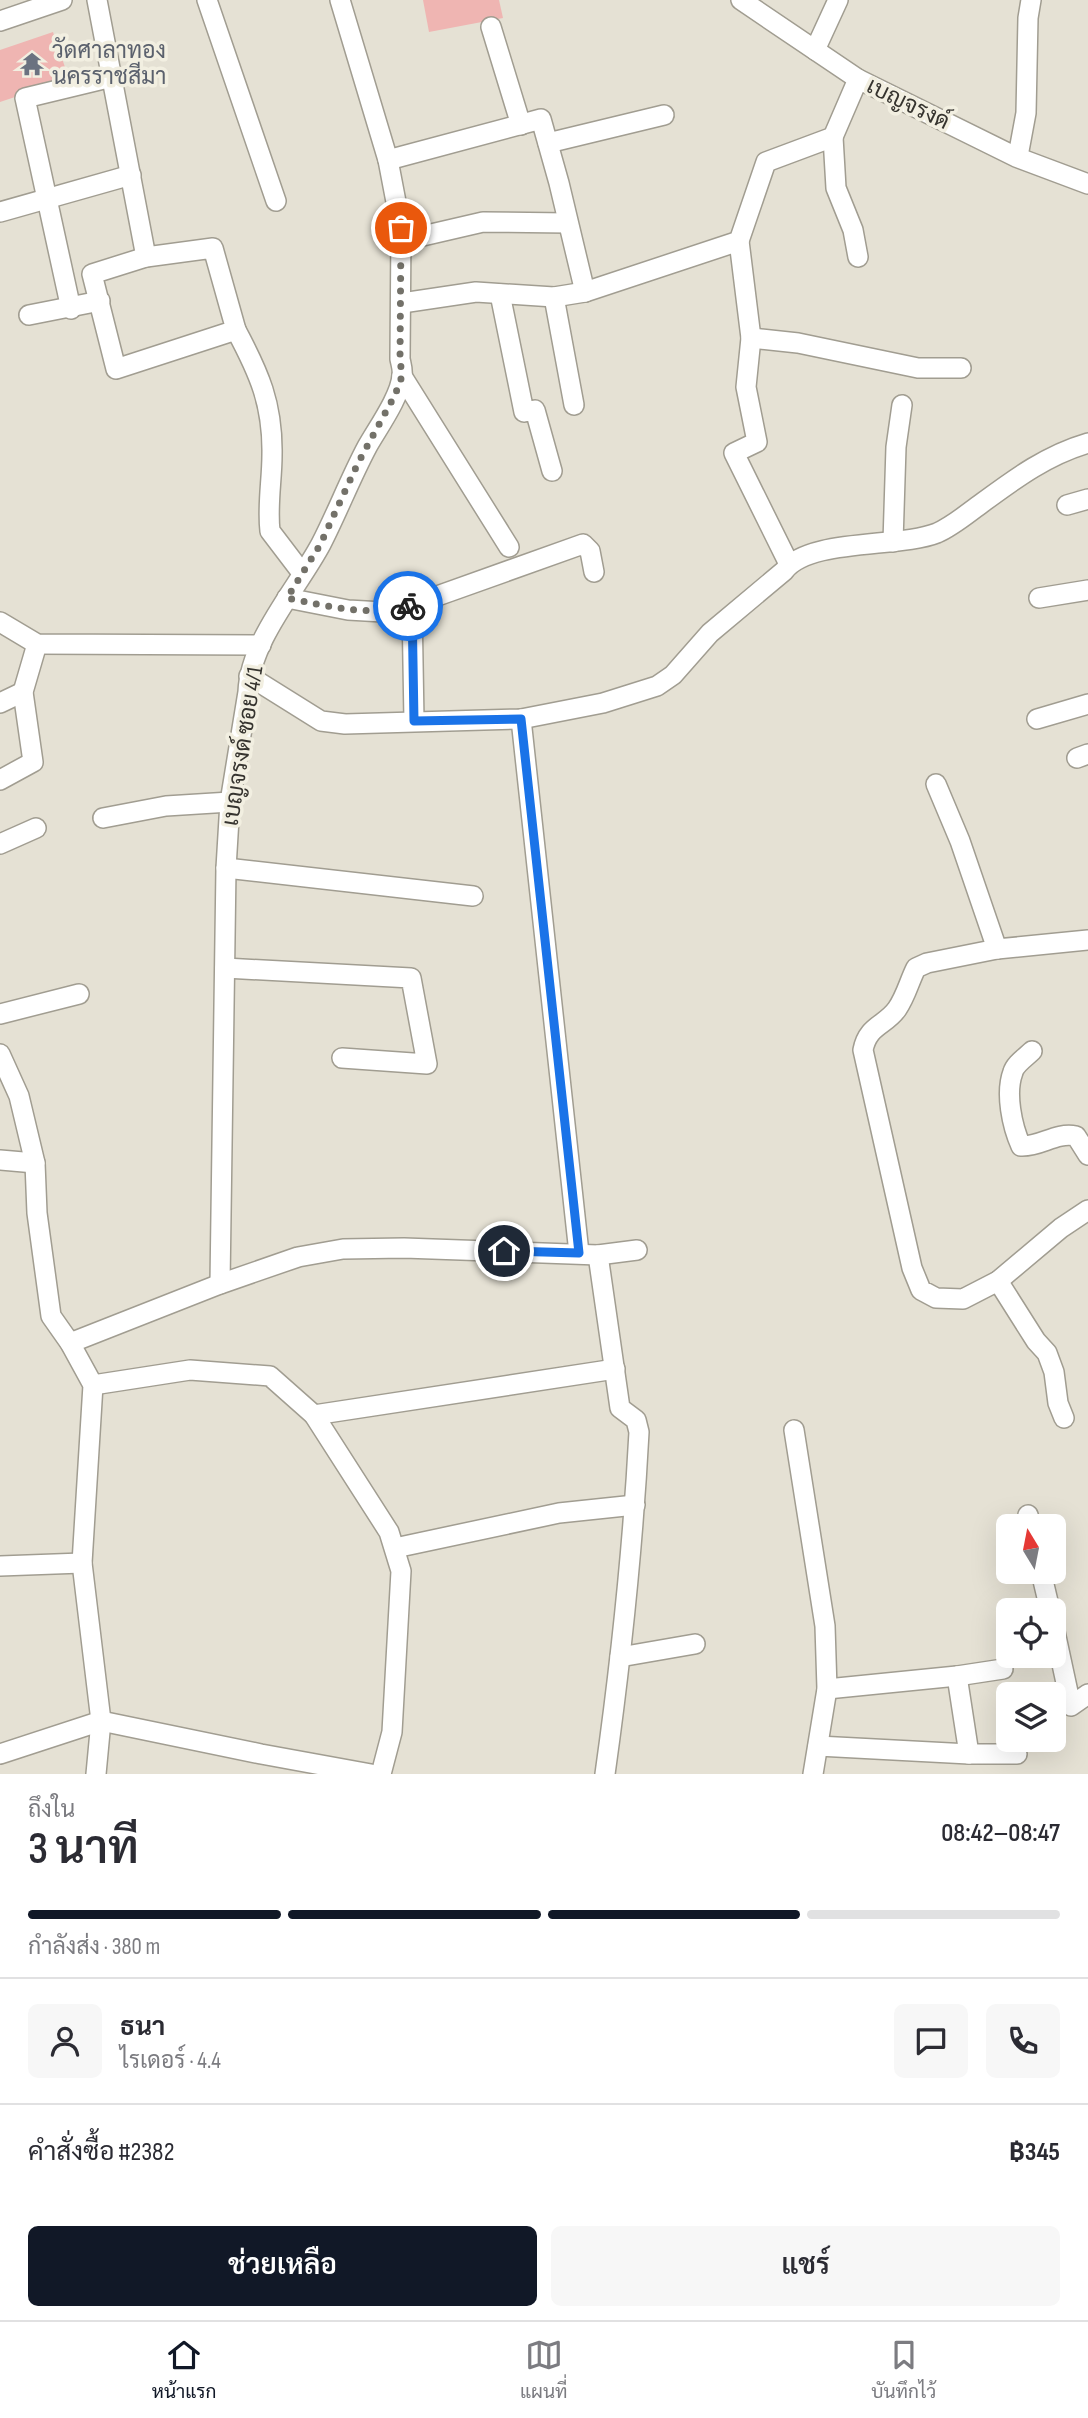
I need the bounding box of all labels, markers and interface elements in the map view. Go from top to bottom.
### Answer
place label: วัดศาลาทอง นครราชสีมา [52,36,167,91]
temple icon: วัดศาลาทอง นครราชสีมา [18,50,46,78]
street label: เบญจรงด์ [862,69,955,136]
pin [371,198,431,258]
icon: bag [382,209,420,247]
courier [373,571,443,641]
icon: bike [389,587,427,625]
street label: เบญจรงด์ ซอย 4/1 [214,664,269,828]
pin [474,1221,534,1281]
icon: home [485,1232,523,1270]
north arrow [996,1514,1066,1584]
map controls [996,1514,1066,1752]
button: locate [996,1598,1066,1668]
button: layers [996,1682,1066,1752]
text: ถึงใน [28,1796,75,1824]
text: 08:42–08:47 [941,1818,1060,1849]
text: 3 นาที [28,1822,139,1877]
text: กำลังส่ง · 380 m [28,1933,160,1961]
button: person [28,2004,102,2078]
button: chat [894,2004,968,2078]
button: phone [986,2004,1060,2078]
text: ธนา [120,2012,165,2043]
text: ไรเดอร์ · 4.4 [120,2047,221,2075]
text: คำสั่งซื้อ #2382 [28,2137,175,2168]
text: ฿345 [1009,2137,1060,2168]
button: ช่วยเหลือ [28,2226,537,2306]
button: แชร์ [551,2226,1060,2306]
tab: หน้าแรก [152,2336,216,2404]
tab: แผนที่ [520,2336,568,2404]
tab: บันทึกไว้ [871,2336,936,2404]

